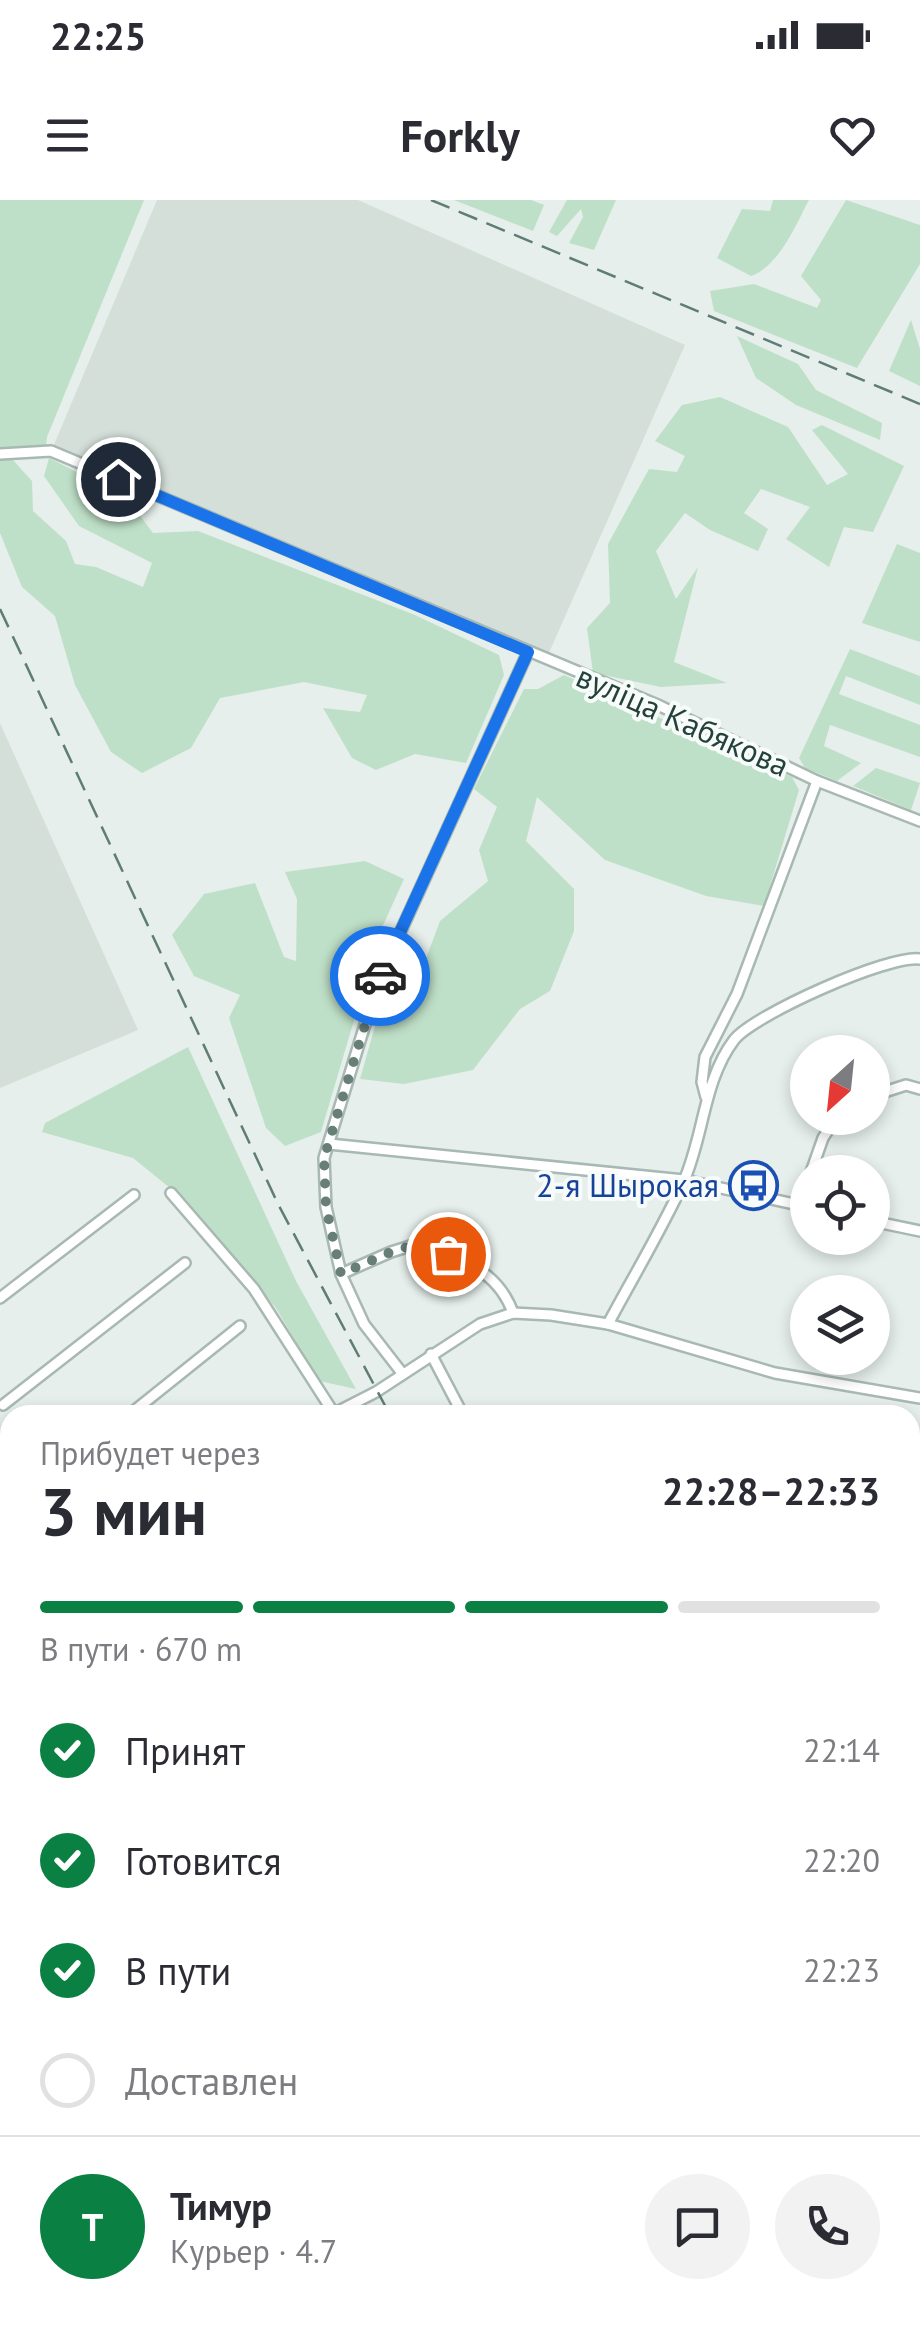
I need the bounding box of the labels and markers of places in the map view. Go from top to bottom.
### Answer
pin [76,437,161,522]
bus stop icon: 2-я Шырокая [728,1159,780,1211]
place label: 2-я Шырокая [536,1164,719,1206]
pin [406,1212,491,1297]

